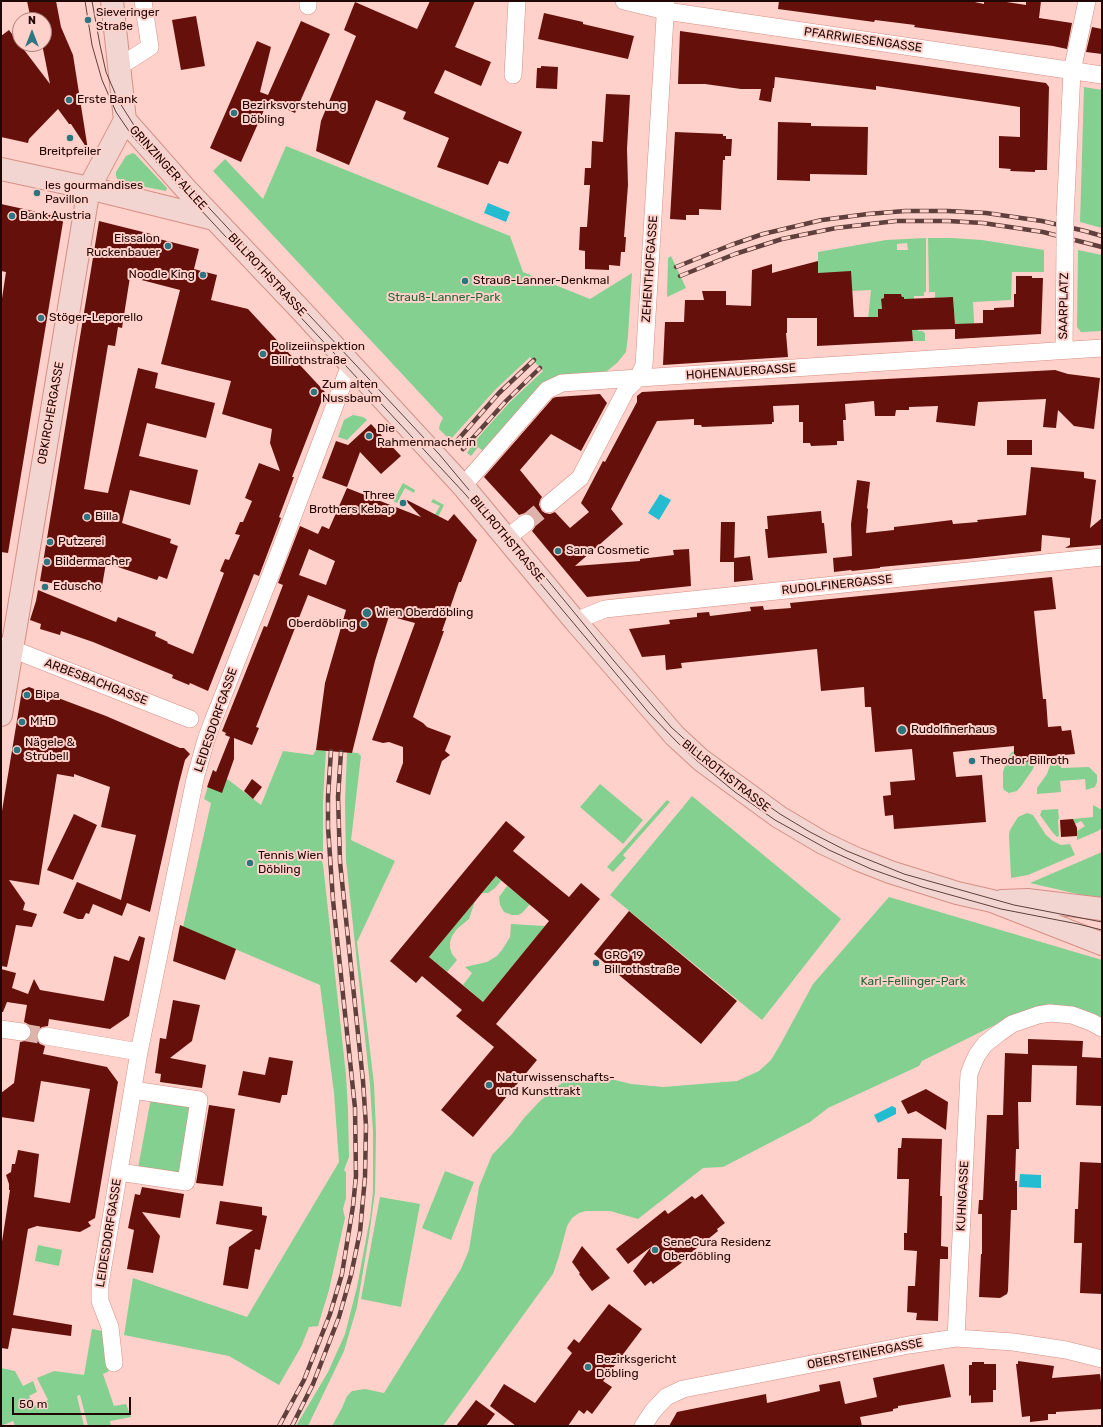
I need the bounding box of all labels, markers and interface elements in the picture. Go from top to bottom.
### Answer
place label: Sieveringer Straße [96,6,159,34]
north arrow [12,12,52,52]
text: N [28,14,36,27]
marker: Sieveringer Straße [83,15,93,25]
street label: PFARRWIESENGASSE [803,25,923,55]
place label: Erste Bank [77,93,137,107]
marker: Erste Bank [64,95,74,105]
place label: Bezirksvorstehung Döbling [242,99,347,127]
marker: Bezirksvorstehung Döbling [229,108,239,118]
street label: GRINZINGER ALLEE [126,123,210,213]
marker: Breitpfeiler [65,133,75,143]
place label: Breitpfeiler [39,145,101,159]
place label: les gourmandises Pavillon [45,179,143,207]
marker: les gourmandises Pavillon [32,188,42,198]
place label: Bank Austria [20,209,91,223]
marker: Bank Austria [7,211,17,221]
street label: ZEHENTHOFGASSE [639,215,661,323]
street label: BILLROTHSTRASSE [225,230,309,320]
place label: Eissalon Ruckenbauer [86,232,160,260]
marker: Eissalon Ruckenbauer [163,241,173,251]
place label: Noodle King [129,268,195,282]
marker: Noodle King [198,270,208,280]
street label: SAARPLATZ [1056,272,1072,340]
place label: Strauß-Lanner-Denkmal [473,274,609,288]
marker: Strauß-Lanner-Denkmal [460,276,470,286]
park label: Strauß-Lanner-Park [388,291,500,305]
place label: Stöger-Leporello [49,311,143,325]
marker: Stöger-Leporello [36,313,46,323]
place label: Polizeiinspektion Billrothstraße [271,340,365,368]
marker: Polizeiinspektion Billrothstraße [258,349,268,359]
street label: OBKIRCHERGASSE [35,360,67,466]
street label: HOHENAUERGASSE [685,361,797,383]
place label: Zum alten Nussbaum [322,378,381,406]
marker: Zum alten Nussbaum [309,387,319,397]
place label: Die Rahmenmacherin [377,422,476,450]
marker: Die Rahmenmacherin [364,431,374,441]
place label: Three Brothers Kebap [309,489,395,517]
street label: BILLROTHSTRASSE [467,493,547,585]
marker: Three Brothers Kebap [398,498,408,508]
place label: Billa [95,510,118,524]
marker: Billa [82,512,92,522]
place label: Putzerei [58,535,104,549]
marker: Putzerei [45,537,55,547]
place label: Sana Cosmetic [566,544,649,558]
marker: Sana Cosmetic [553,546,563,556]
place label: Bildermacher [55,555,130,569]
marker: Bildermacher [42,557,52,567]
street label: RUDOLFINERGASSE [781,572,893,598]
place label: Eduscho [53,580,102,594]
marker: Eduscho [40,582,50,592]
place label: Wien Oberdöbling [376,606,473,620]
marker: Wien Oberdöbling [361,607,373,619]
place label: Oberdöbling [288,617,356,631]
marker: Oberdöbling [359,619,369,629]
street label: ARBESBACHGASSE [42,656,150,708]
street label: LEIDESDORFGASSE [191,666,241,774]
place label: Bipa [35,688,60,702]
marker: Bipa [22,690,32,700]
place label: MHD [30,715,56,729]
marker: MHD [17,717,27,727]
place label: Rudolfinerhaus [911,723,995,737]
marker: Rudolfinerhaus [896,724,908,736]
place label: Nägele & Strubell [25,736,75,764]
street label: BILLROTHSTRASSE [679,737,773,815]
marker: Nägele & Strubell [12,745,22,755]
place label: Theodor Billroth [980,754,1069,768]
marker: Theodor Billroth [967,756,977,766]
place label: Tennis Wien Döbling [258,849,324,877]
marker: Tennis Wien Döbling [245,858,255,868]
place label: GRG 19 Billrothstraße [604,949,680,977]
marker: GRG 19 Billrothstraße [591,958,601,968]
park label: Karl-Fellinger-Park [860,975,966,989]
place label: Naturwissenschafts- und Kunsttrakt [497,1071,615,1099]
marker: Naturwissenschafts- und Kunsttrakt [484,1080,494,1090]
street label: KUHNGASSE [954,1160,972,1232]
street label: LEIDESDORFGASSE [93,1178,125,1288]
place label: SeneCura Residenz Oberdöbling [663,1236,771,1264]
marker: SeneCura Residenz Oberdöbling [650,1245,660,1255]
street label: OBERSTEINERGASSE [806,1336,924,1372]
place label: Bezirksgericht Döbling [596,1353,676,1381]
marker: Bezirksgericht Döbling [583,1362,593,1372]
scale bar [14,1389,133,1415]
text: 50 m [19,1397,47,1411]

